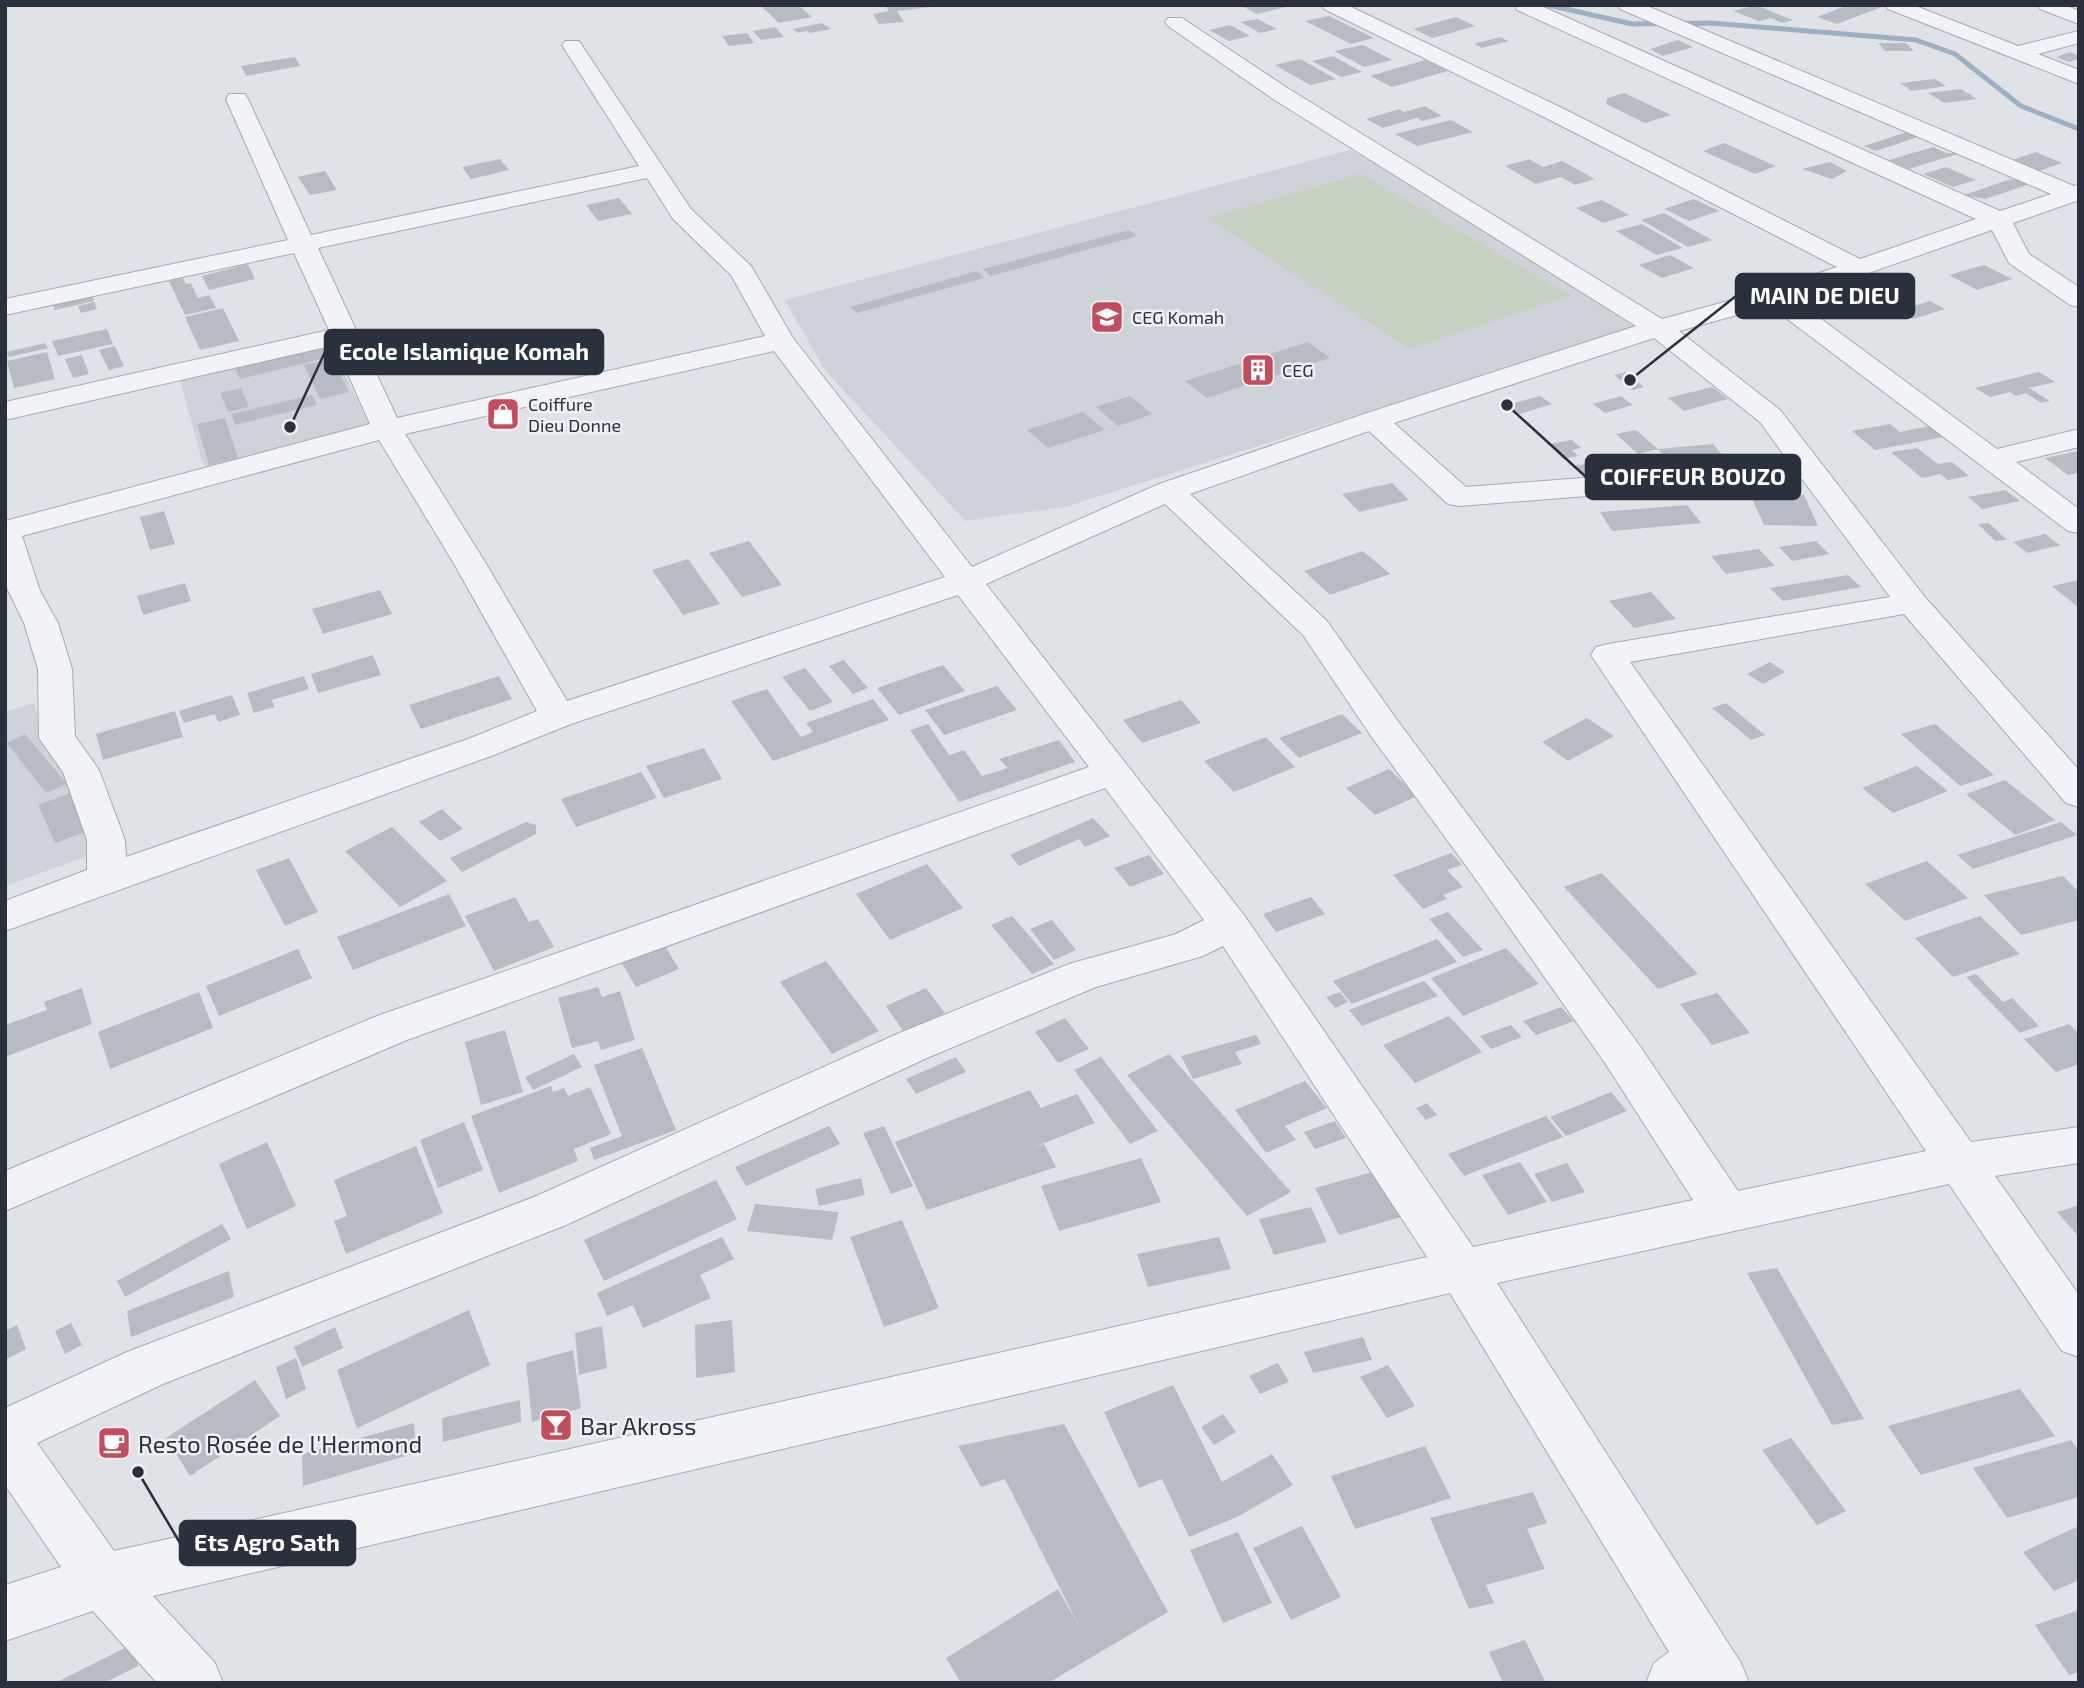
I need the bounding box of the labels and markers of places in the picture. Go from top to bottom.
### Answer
callout: MAIN DE DIEU [1736,274,1914,318]
school or university icon: CEG Komah [1088,298,1126,336]
place label: CEG Komah [1132,306,1224,328]
callout: Ecole Islamique Komah [325,330,603,374]
building icon: CEG [1239,351,1277,389]
place label: CEG [1282,359,1314,381]
place label: Coiffure Dieu Donne [528,393,621,436]
shop icon: Coiffure Dieu Donne [484,395,522,433]
callout: COIFFEUR BOUZO [1586,455,1800,499]
bar icon: Bar Akross [537,1406,575,1444]
place label: Bar Akross [580,1411,696,1440]
cafe icon: Resto Rosée de l'Hermond [95,1424,133,1462]
place label: Resto Rosée de l'Hermond [138,1429,422,1458]
callout: Ets Agro Sath [180,1521,355,1565]

